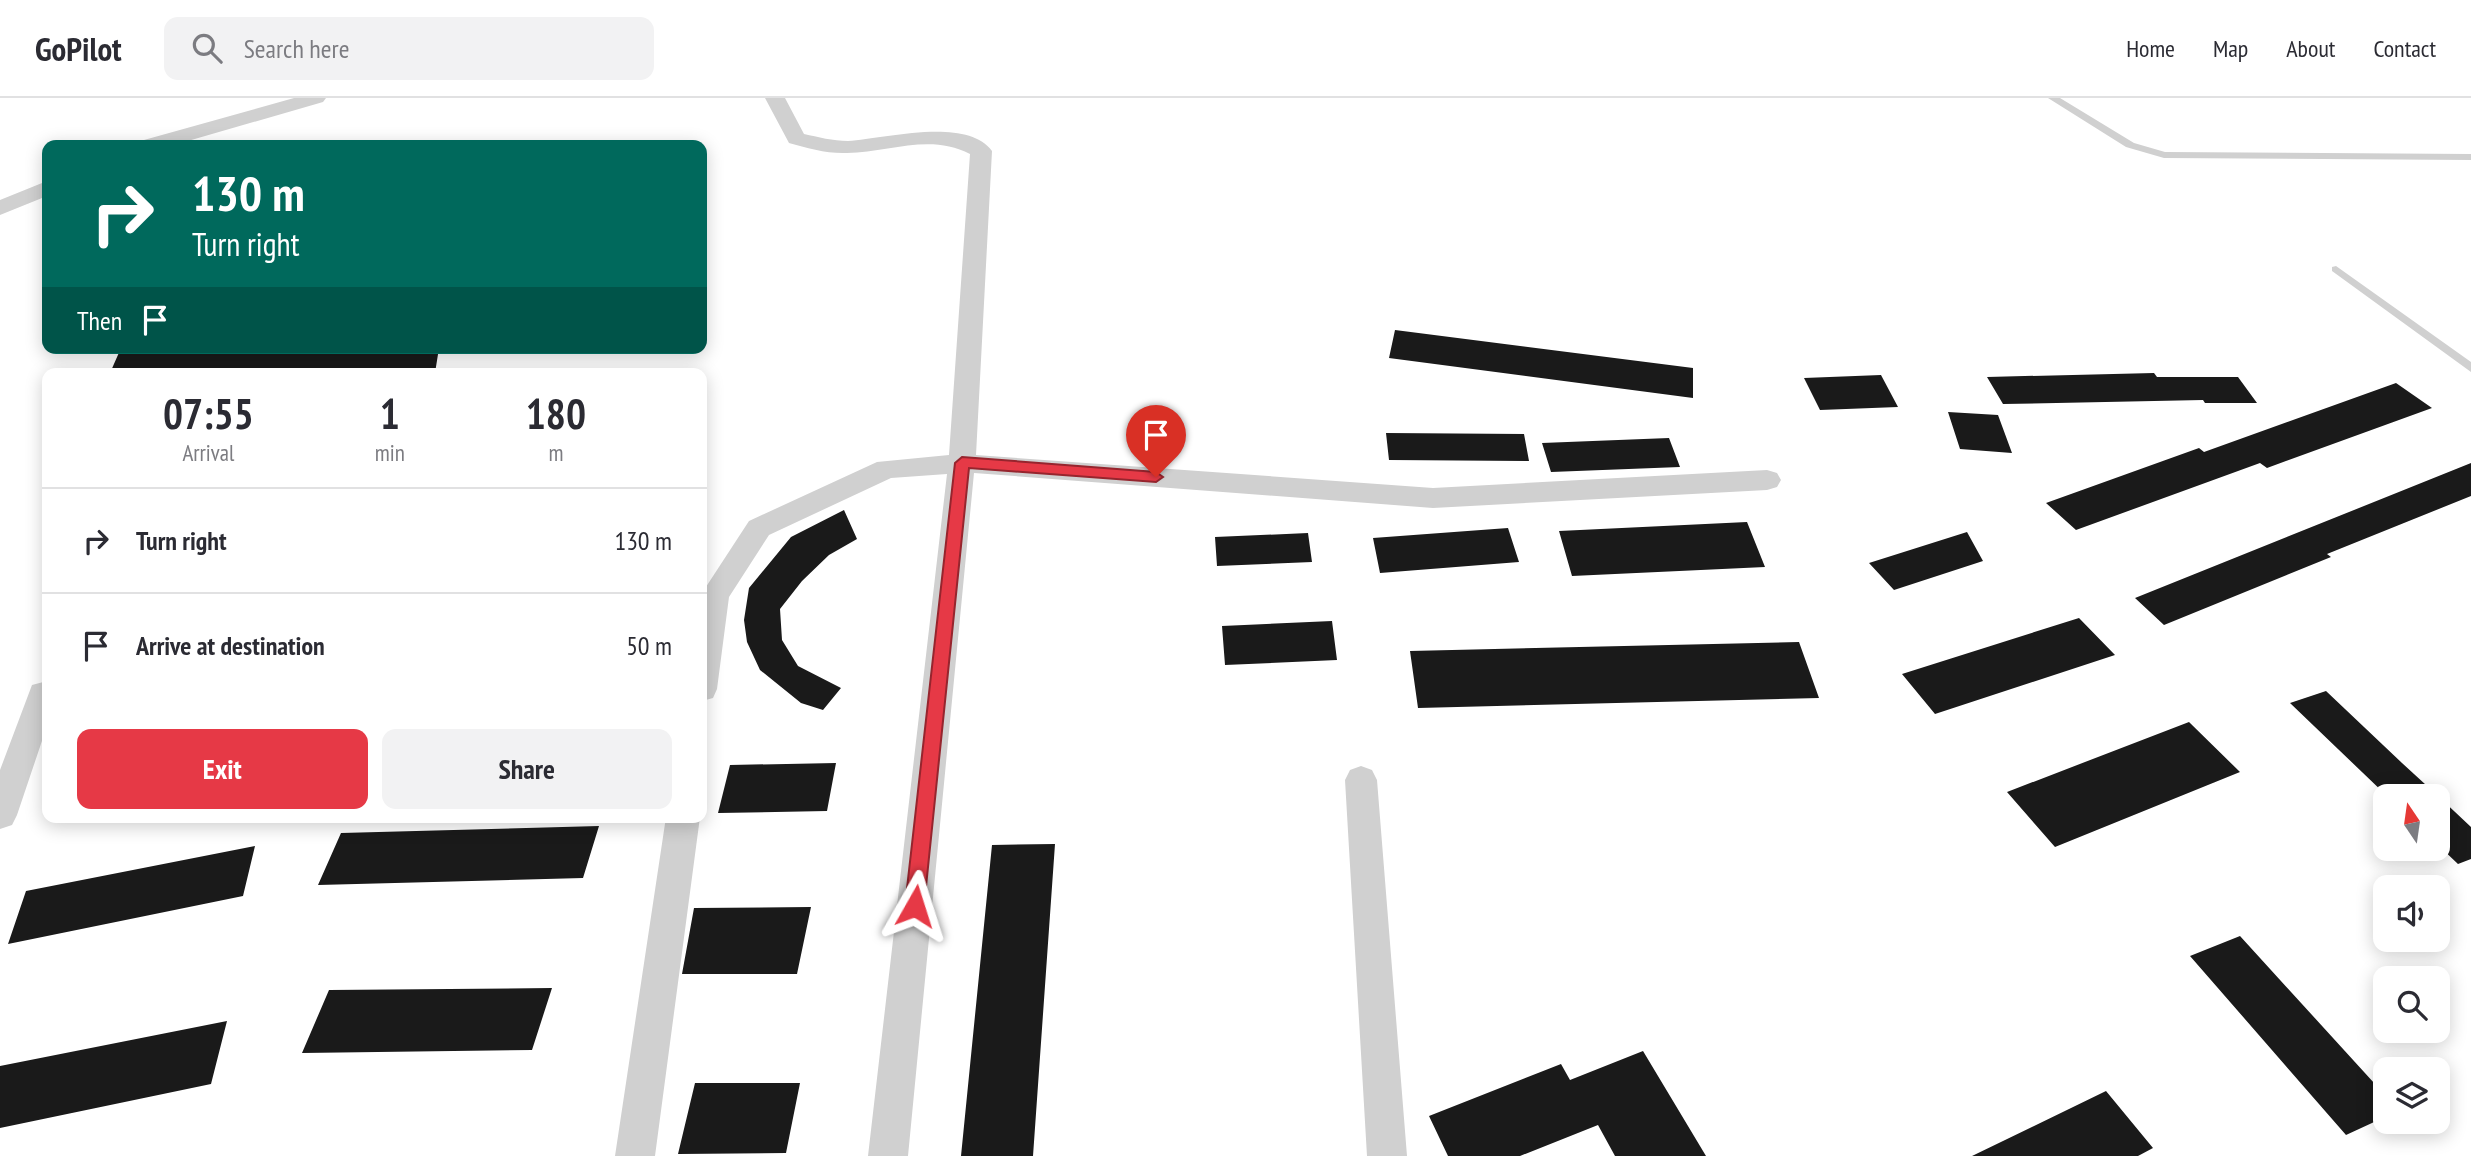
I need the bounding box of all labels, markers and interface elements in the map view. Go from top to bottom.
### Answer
search box [164,17,654,80]
text: GoPilot [35,27,122,70]
icon: search [188,29,226,67]
text: Search here [244,32,349,65]
text: Home [2126,33,2175,64]
text: Map [2213,33,2248,64]
text: About [2286,33,2335,64]
text: Contact [2373,33,2436,64]
text: 130 m [192,161,305,225]
icon: right [77,168,168,259]
text: Turn right [192,223,300,265]
icon: arrive [136,301,174,339]
text: Then [77,304,122,337]
text: 07:55 [163,386,254,441]
text: 1 [380,386,400,441]
text: 180 [526,386,586,441]
pin [1126,405,1186,477]
icon: arrive [1137,416,1175,454]
text: Arrival [182,438,234,467]
text: min [375,438,405,467]
text: m [548,438,563,467]
icon: right [77,522,115,560]
text: Turn right [136,524,227,557]
text: 130 m [614,524,672,557]
icon: arrive [77,627,115,665]
text: Arrive at destination [136,629,325,662]
text: 50 m [626,629,672,662]
button: Exit [77,729,368,809]
button: Share [382,729,672,809]
north arrow [2373,784,2450,861]
map controls [2373,784,2450,1134]
position arrow [878,869,952,943]
button: sound [2373,875,2450,952]
button: search [2373,966,2450,1043]
button: layers [2373,1057,2450,1134]

